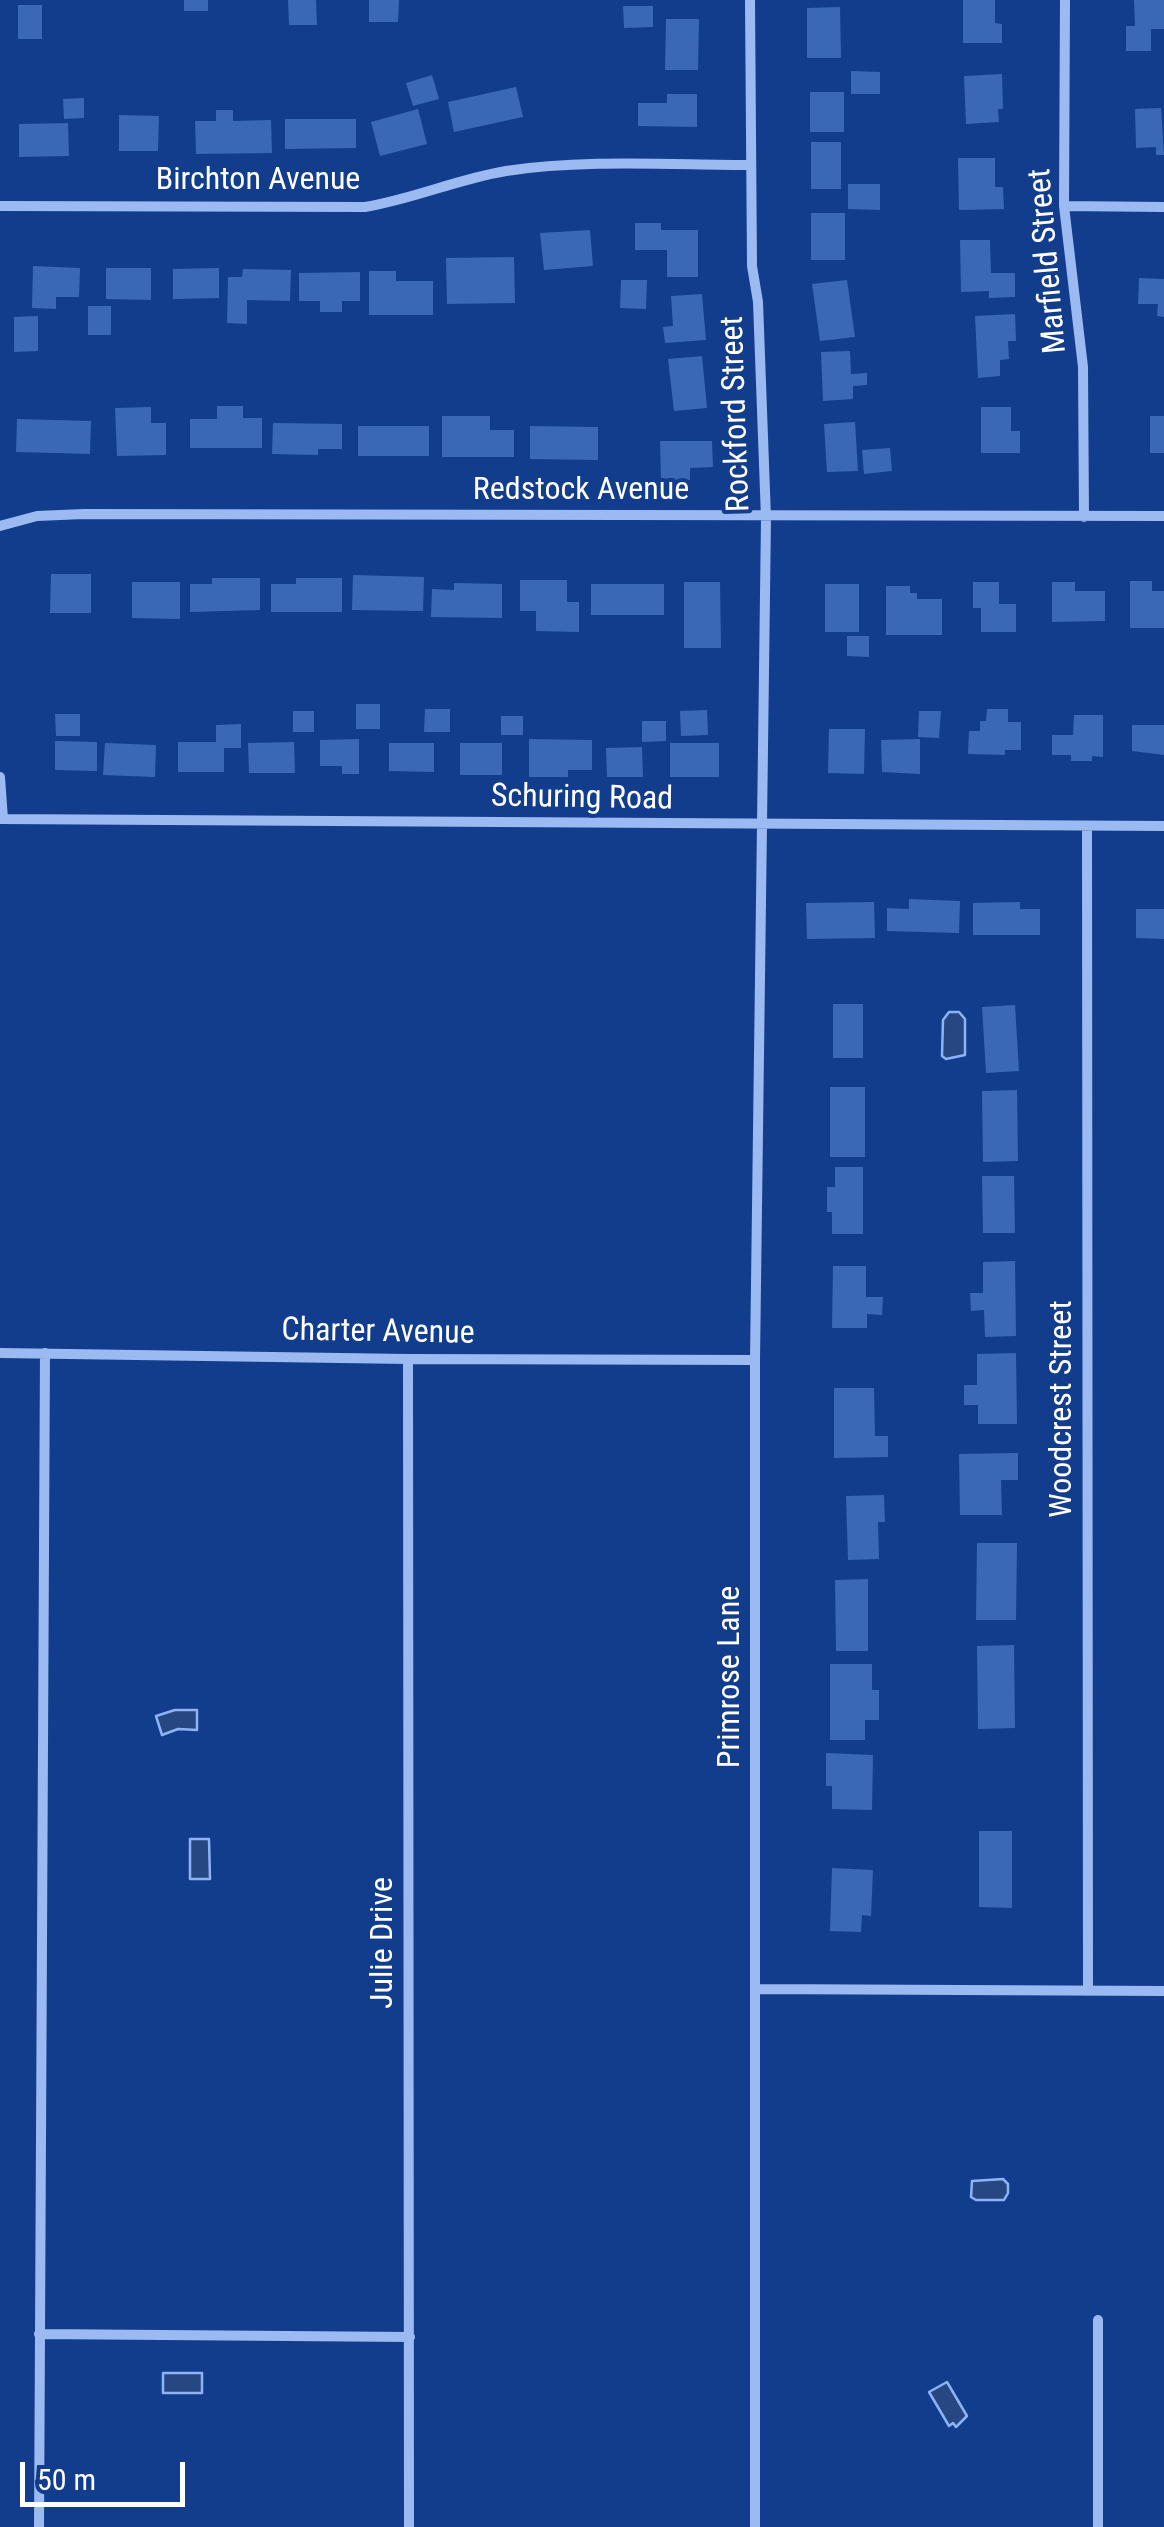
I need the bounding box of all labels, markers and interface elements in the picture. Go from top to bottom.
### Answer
street label: Birchton Avenue [156,162,360,200]
street label: Marfield Street [1022,167,1076,355]
street label: Rockford Street [714,315,760,513]
street label: Redstock Avenue [473,472,689,510]
street label: Schuring Road [491,778,673,820]
street label: Woodcrest Street [1044,1300,1082,1518]
street label: Charter Avenue [281,1312,475,1354]
street label: Primrose Lane [712,1586,750,1768]
street label: Julie Drive [365,1877,403,2009]
scale bar [25,2442,190,2504]
text: 50 m [37,2462,96,2497]

